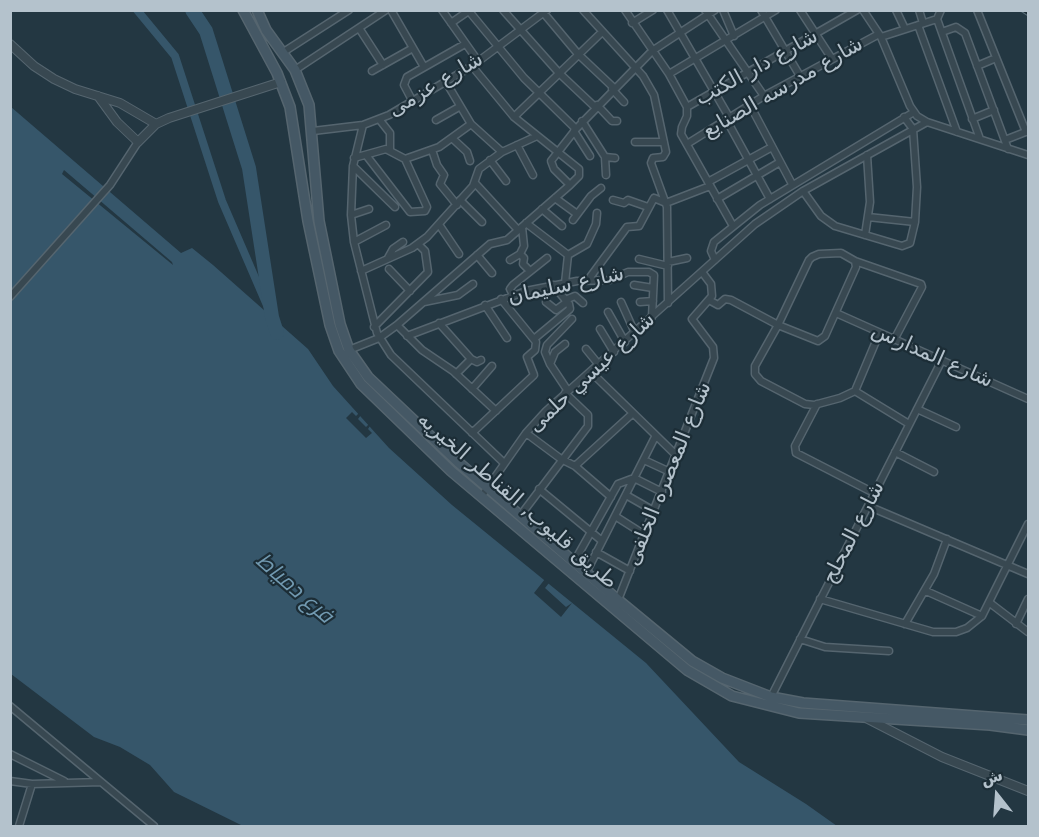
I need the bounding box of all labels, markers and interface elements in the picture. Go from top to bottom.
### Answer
street label: شارع دار الكتب [691,24,823,112]
street label: شارع مدرسه الصنايع [698,32,868,144]
street label: شارع عزمى [384,47,488,123]
street label: شارع سليمان [506,261,626,311]
street label: شارع عيسي حلمى [523,308,661,438]
street label: شارع المدارس [867,318,997,394]
street label: شارع المعصره الخلفى [621,378,717,570]
street label: طريق قليوب, القناطر الخيريه [412,407,622,595]
street label: شارع المحلج [817,477,891,589]
water label: فرع دمياط [250,548,338,630]
north arrow [967,765,1027,825]
text: ش [978,765,1005,790]

